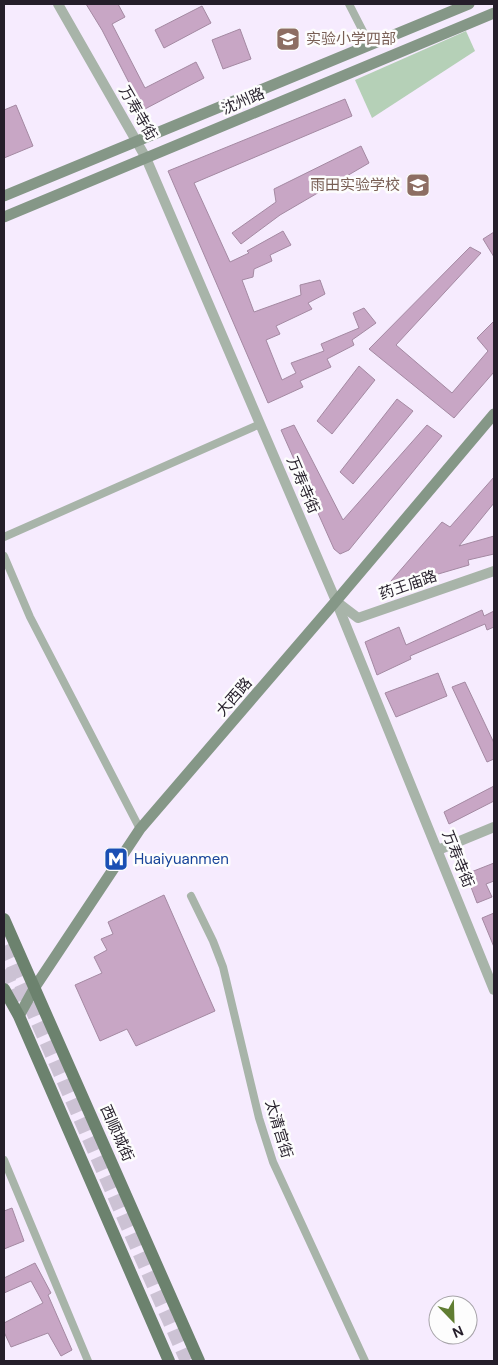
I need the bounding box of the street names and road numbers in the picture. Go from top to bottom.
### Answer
street label: 万寿寺街 [114,82,162,144]
street label: 沈州路 [218,83,268,119]
street label: 万寿寺街 [282,453,324,517]
street label: 药王庙路 [376,566,440,604]
street label: 大西路 [212,673,256,721]
street label: 万寿寺街 [437,827,479,891]
street label: 太清宫街 [261,1097,297,1161]
street label: 西顺城街 [96,1102,138,1164]

